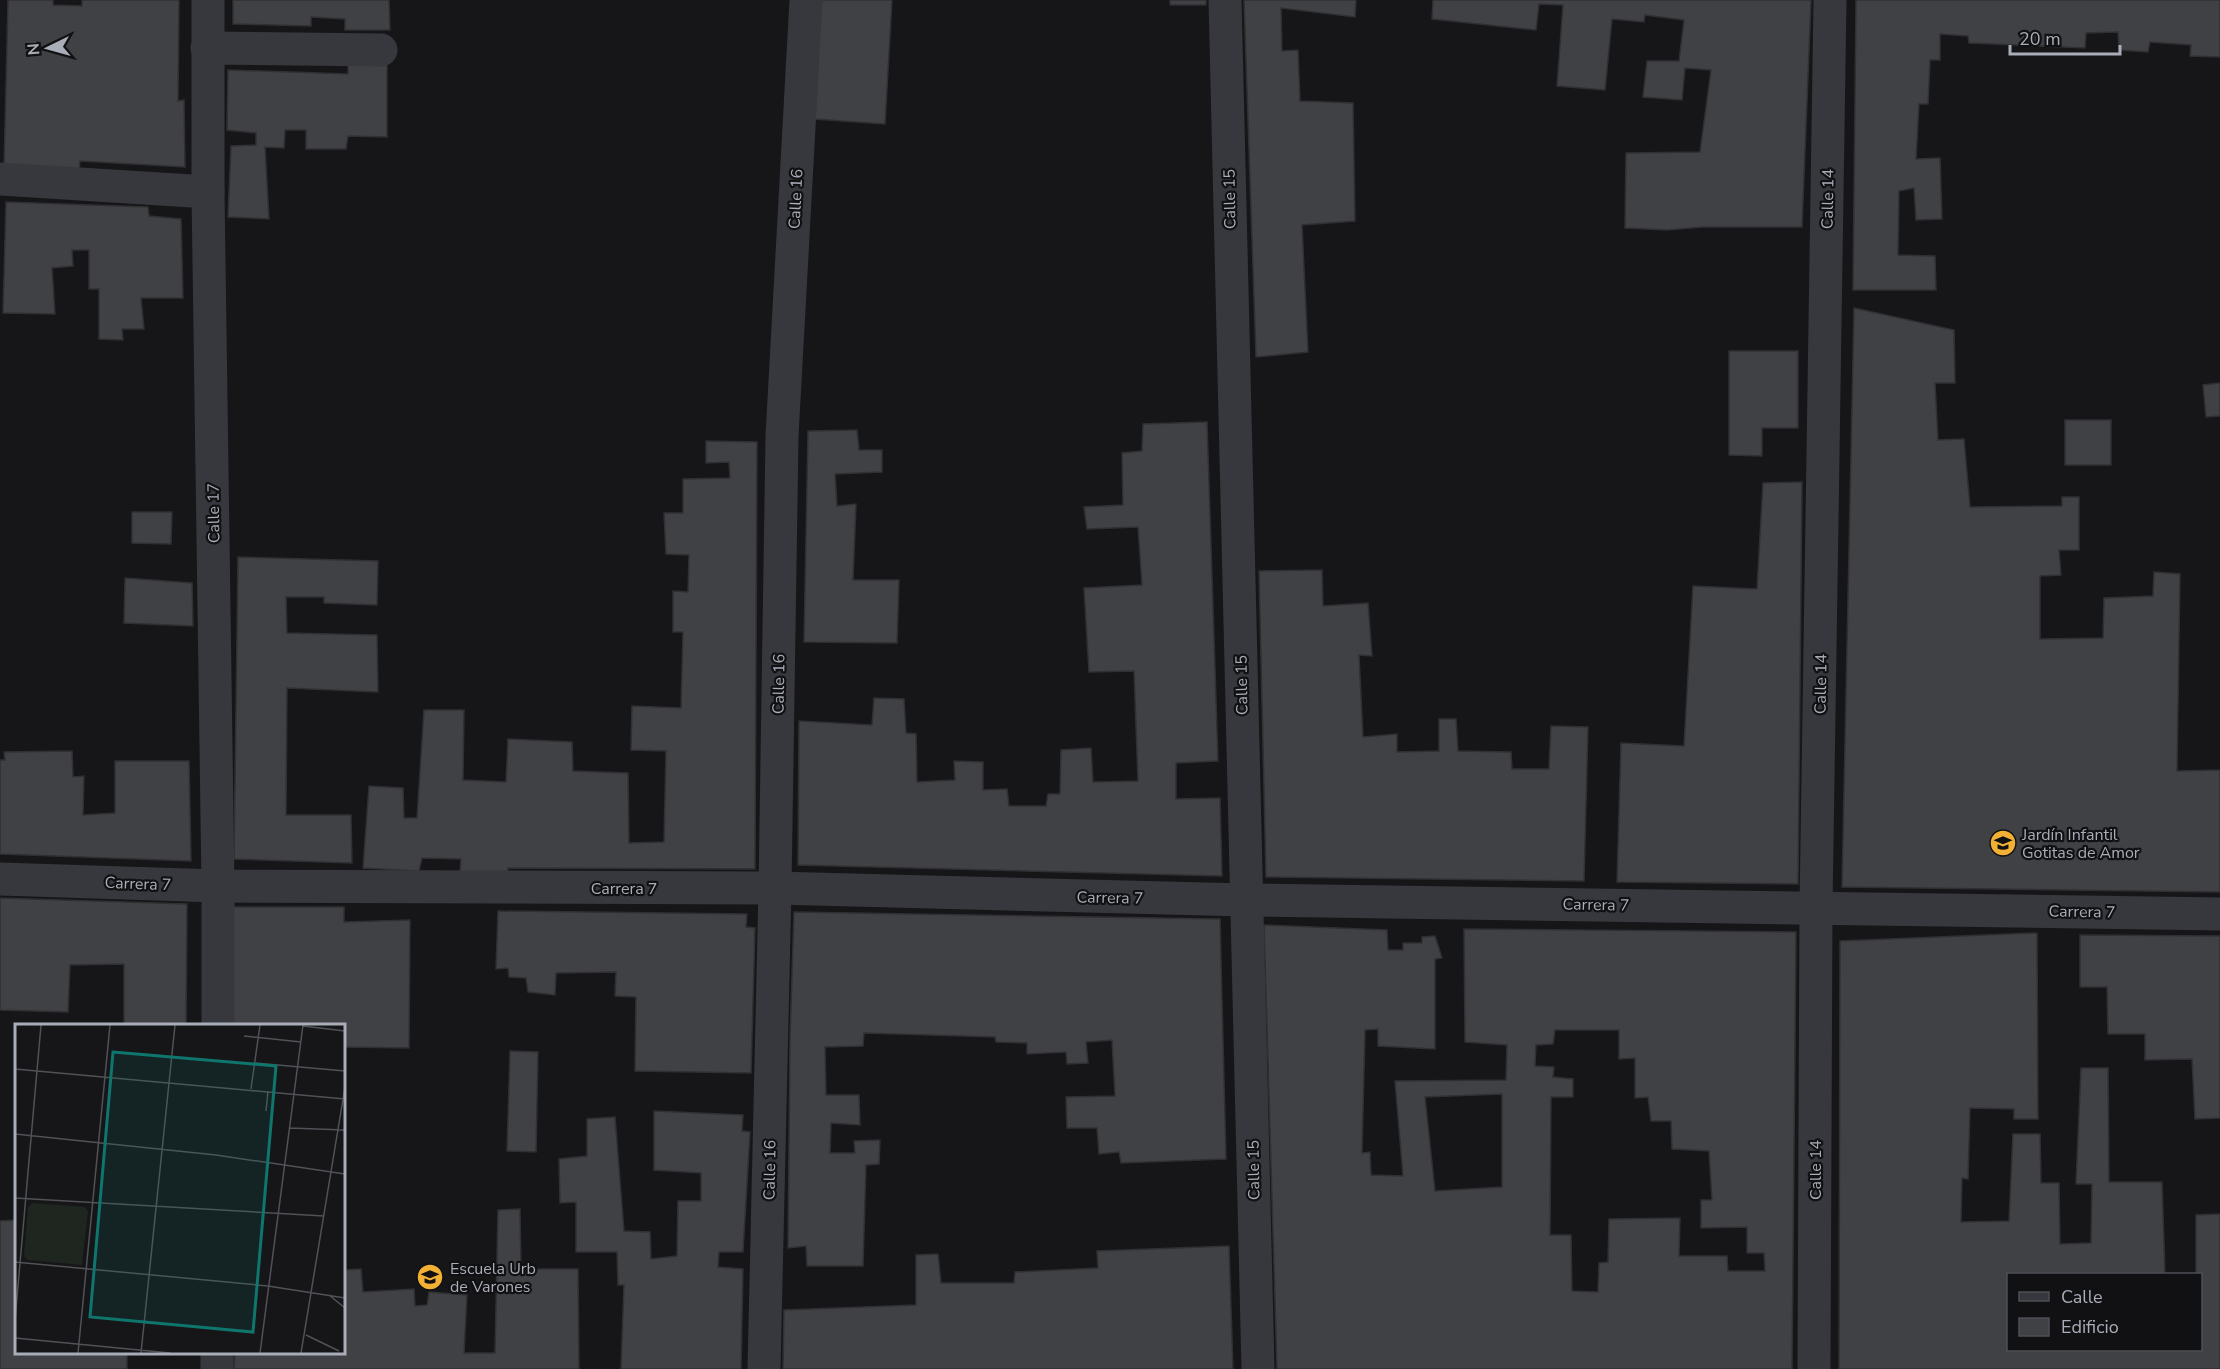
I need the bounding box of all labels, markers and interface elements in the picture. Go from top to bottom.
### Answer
north arrow [18,18,78,78]
scale bar [2010,18,2120,56]
text: 20 m [2019,27,2061,51]
text: N [23,42,46,56]
street label: Calle 16 [783,168,809,230]
street label: Calle 14 [1816,168,1840,229]
street label: Calle 15 [1218,169,1242,229]
street label: Calle 17 [202,483,226,543]
street label: Calle 14 [1809,653,1833,714]
street label: Calle 16 [767,654,791,714]
street label: Calle 15 [1230,655,1254,715]
place label: Jardín Infantil Gotitas de Amor [2021,824,2140,864]
school or university icon: Jardín Infantil Gotitas de Amor [1988,828,2018,858]
street label: Carrera 7 [104,872,172,896]
street label: Carrera 7 [591,878,657,900]
street label: Carrera 7 [1076,886,1144,910]
street label: Carrera 7 [1562,893,1630,917]
street label: Carrera 7 [2048,900,2116,924]
inset map [15,1024,345,1354]
street label: Calle 16 [758,1140,782,1200]
street label: Calle 15 [1242,1140,1266,1200]
street label: Calle 14 [1805,1140,1827,1200]
place label: Escuela Urb de Varones [450,1258,536,1298]
school or university icon: Escuela Urb de Varones [415,1262,445,1292]
legend [2007,1273,2202,1351]
text: Calle [2061,1285,2103,1309]
text: Edificio [2061,1315,2119,1339]

